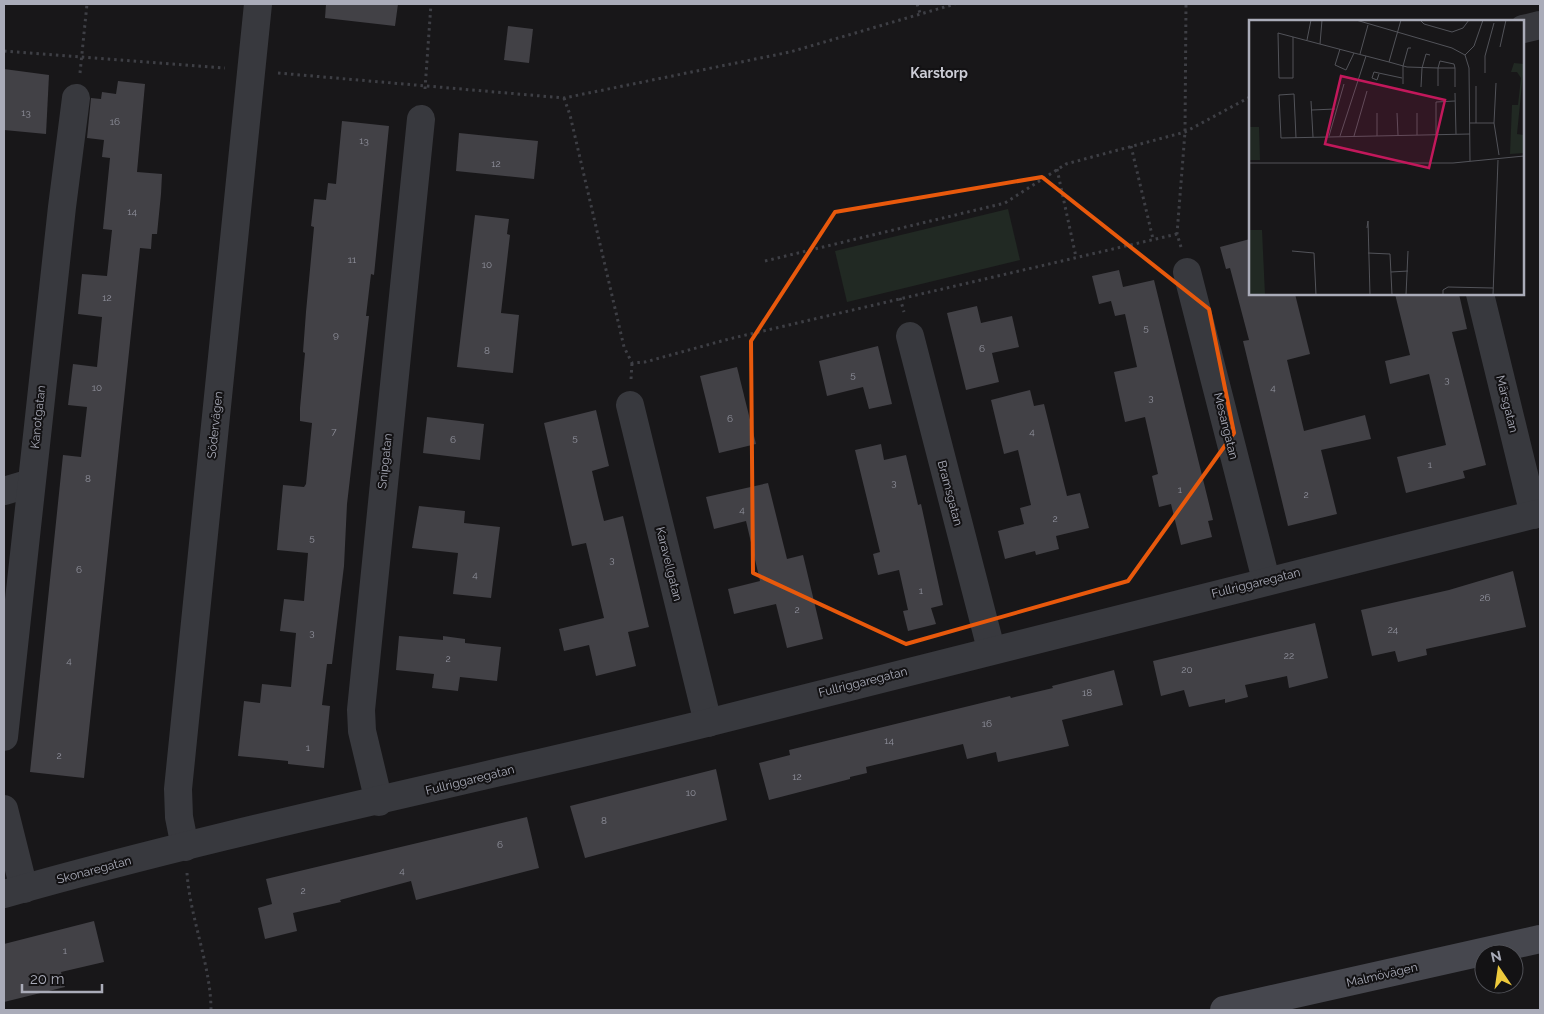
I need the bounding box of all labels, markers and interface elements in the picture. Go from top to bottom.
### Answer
inset map [1249,20,1524,295]
district label: Karstorp [910,65,968,81]
house number: 13 [21,107,31,118]
house number: 16 [110,116,120,127]
house number: 13 [359,135,369,146]
house number: 12 [491,158,501,169]
house number: 14 [127,206,137,217]
house number: 11 [348,254,357,265]
house number: 10 [482,259,492,270]
house number: 12 [102,292,112,303]
house number: 5 [1143,322,1149,333]
house number: 9 [333,329,339,340]
house number: 6 [979,343,985,354]
house number: 8 [484,345,490,356]
house number: 5 [850,369,856,380]
house number: 3 [1444,374,1450,385]
street label: Märsgatan [1493,374,1521,434]
house number: 10 [92,382,102,393]
house number: 4 [1270,382,1276,393]
street label: Kanotgatan [28,385,48,449]
street label: Södervägen [205,391,225,459]
street label: Mesangatan [1211,391,1241,461]
house number: 3 [1148,392,1154,403]
house number: 6 [727,413,733,424]
house number: 7 [331,426,337,437]
house number: 4 [1029,426,1035,437]
house number: 5 [572,432,578,443]
street label: Snipgatan [375,433,395,489]
house number: 6 [450,434,456,445]
street label: Bramsgatan [935,459,965,527]
house number: 1 [1428,459,1433,470]
house number: 8 [85,473,91,484]
house number: 3 [891,477,897,488]
house number: 1 [1178,484,1183,495]
house number: 2 [1303,489,1309,500]
house number: 4 [739,504,745,515]
house number: 2 [1052,513,1058,524]
street label: Karavellgatan [653,525,685,603]
house number: 5 [309,532,315,543]
house number: 3 [609,554,615,565]
house number: 6 [76,564,82,575]
street label: Fullriggaregatan [1210,565,1302,601]
house number: 4 [472,569,478,580]
house number: 1 [919,585,924,596]
house number: 26 [1479,592,1491,603]
house number: 2 [794,604,800,615]
house number: 24 [1388,624,1399,635]
house number: 3 [309,627,315,638]
house number: 22 [1284,650,1294,661]
house number: 2 [445,653,451,664]
house number: 4 [66,655,72,666]
street label: Fullriggaregatan [817,664,909,700]
house number: 20 [1181,664,1193,675]
house number: 18 [1082,687,1092,698]
house number: 16 [982,718,992,729]
house number: 14 [884,735,894,746]
house number: 1 [306,742,311,753]
house number: 2 [56,750,62,761]
street label: Fullriggaregatan [424,762,516,798]
house number: 12 [792,771,802,782]
house number: 10 [686,787,696,798]
house number: 8 [601,815,607,826]
house number: 6 [497,839,503,850]
street label: Skonaregatan [55,853,133,887]
house number: 4 [399,865,405,876]
house number: 2 [300,885,306,896]
north arrow [1474,944,1524,994]
house number: 1 [63,945,68,956]
text: N [1489,947,1503,965]
street label: Malmövägen [1345,960,1419,990]
scale bar [22,962,102,994]
text: 20 m [30,970,65,988]

